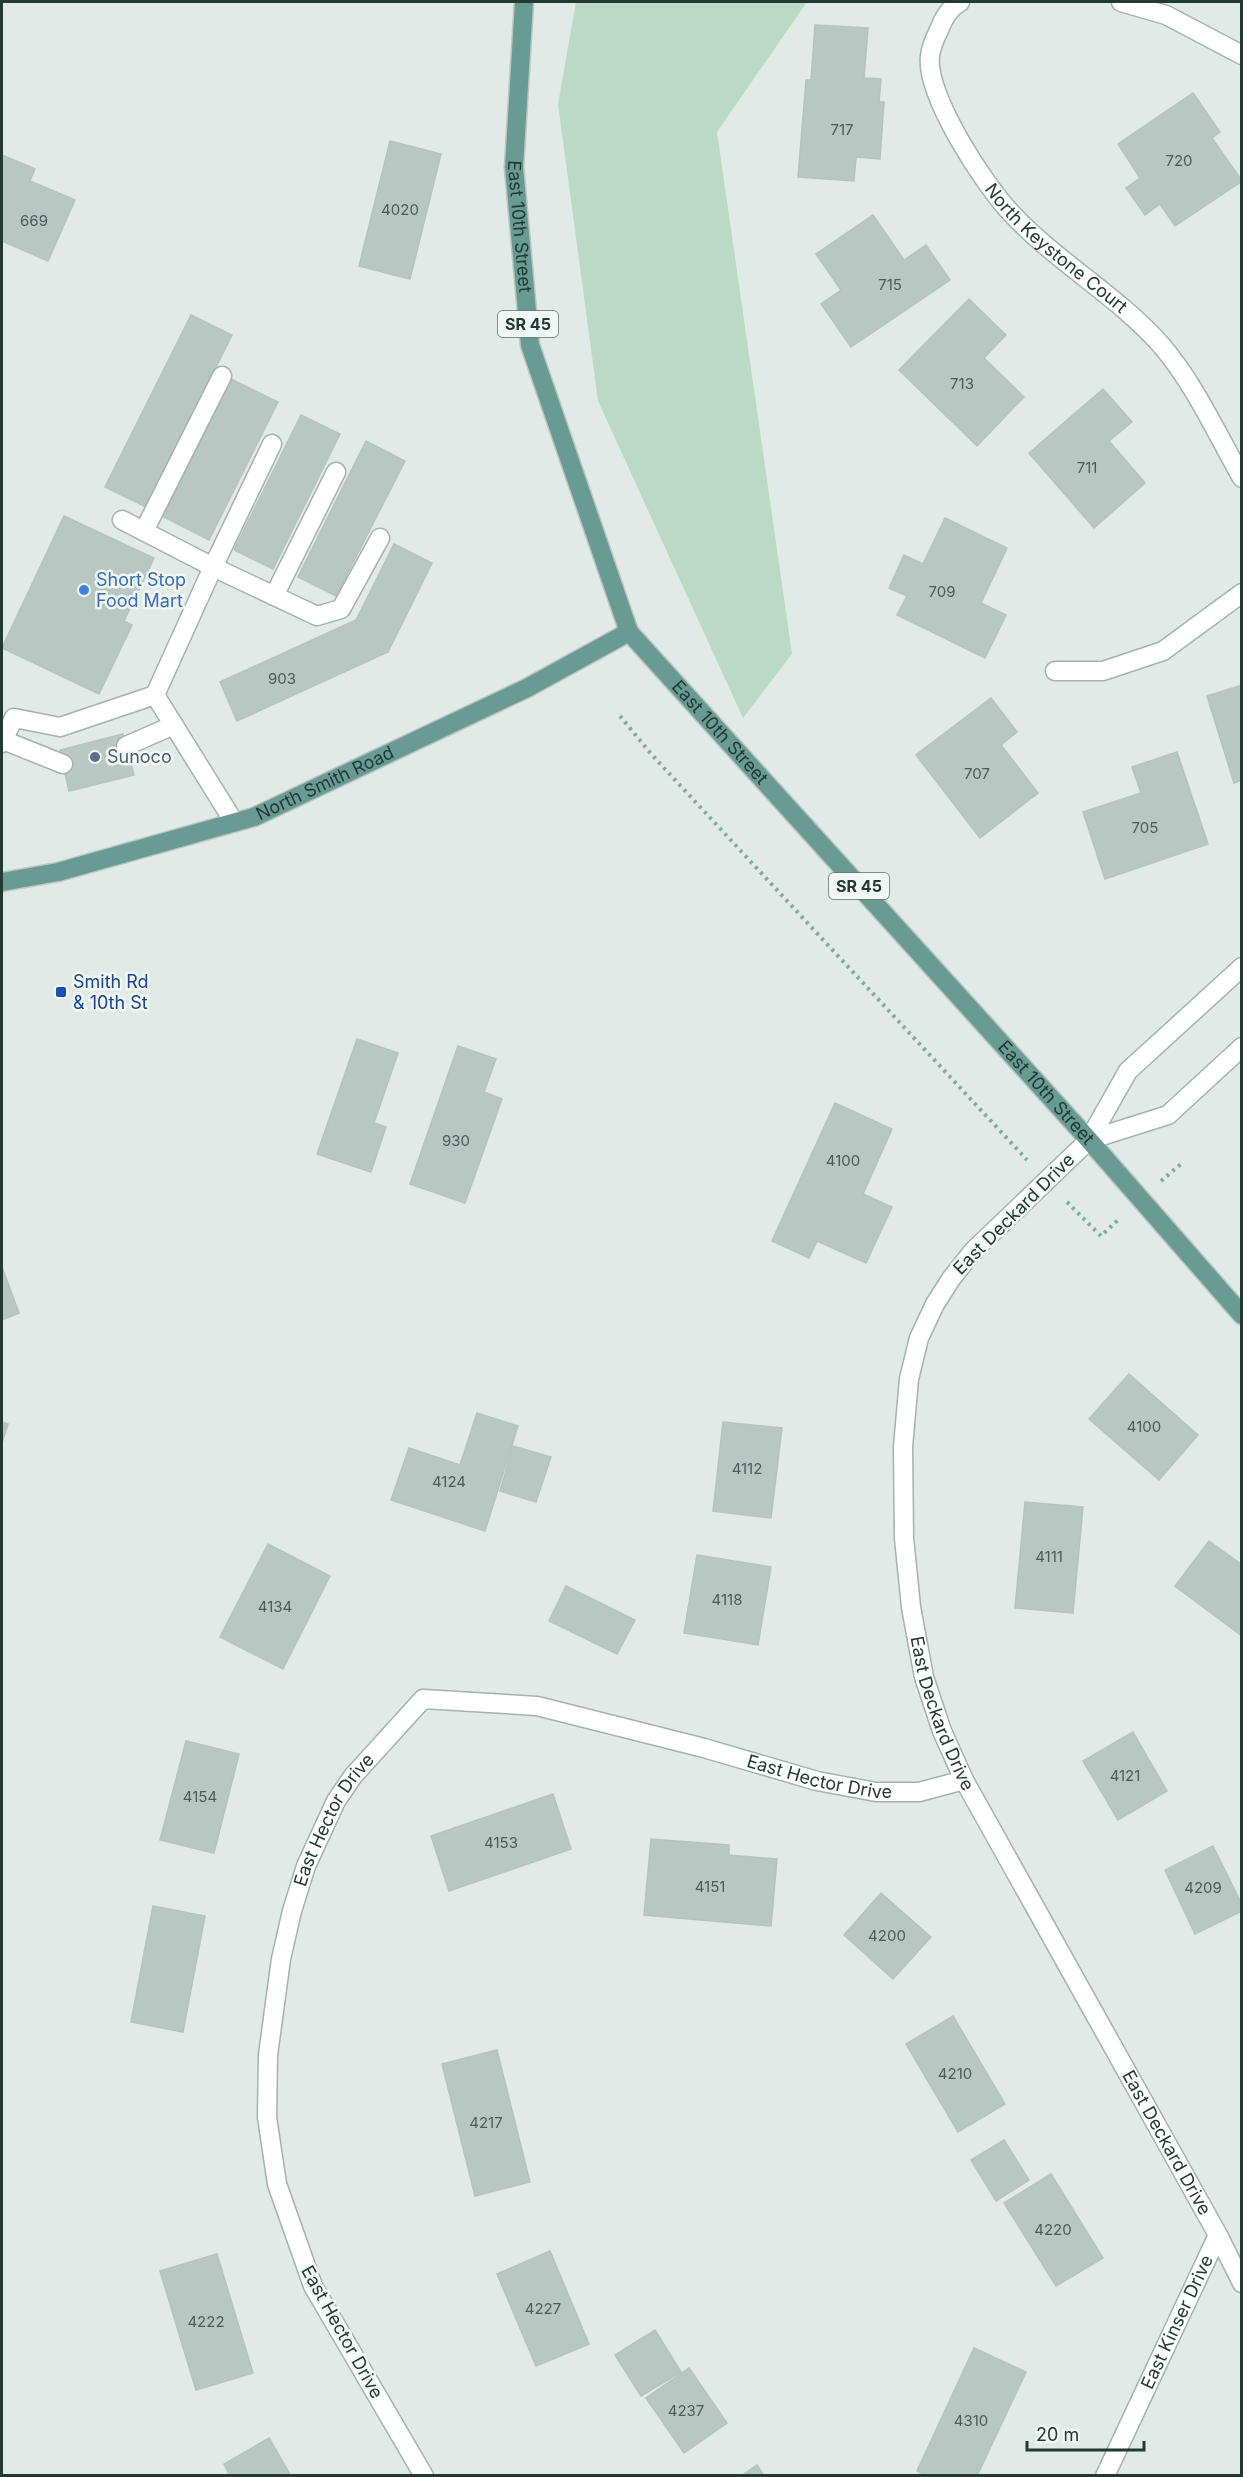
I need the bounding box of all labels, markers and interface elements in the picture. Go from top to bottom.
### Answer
house number: 717 [830,120,854,139]
house number: 720 [1165,151,1193,170]
street label: East 10th Street [504,160,536,294]
street label: North Keystone Court [981,179,1132,317]
house number: 4020 [381,200,419,219]
house number: 669 [20,211,48,230]
house number: 715 [878,275,902,294]
road number: SR 45 [498,311,558,337]
house number: 713 [950,374,974,393]
house number: 711 [1077,458,1097,477]
place label: Short Stop Food Mart [96,569,186,611]
house number: 709 [928,582,956,601]
marker: Short Stop Food Mart [77,583,91,597]
house number: 903 [268,669,296,688]
street label: East 10th Street [668,676,773,788]
street label: North Smith Road [253,742,397,824]
place label: Sunoco [107,746,172,767]
marker: Sunoco [88,750,102,764]
house number: 707 [964,764,990,783]
house number: 705 [1132,818,1158,837]
road number: SR 45 [829,873,889,899]
place label: Smith Rd & 10th St [73,971,149,1013]
marker: Smith Rd & 10th St [54,985,68,999]
street label: East 10th Street [994,1036,1099,1149]
house number: 930 [442,1131,470,1150]
street label: East Deckard Drive [949,1149,1078,1278]
house number: 4100 [826,1151,860,1170]
house number: 4100 [1127,1417,1161,1436]
house number: 4112 [732,1459,762,1478]
house number: 4124 [432,1472,466,1491]
house number: 4111 [1035,1547,1063,1566]
house number: 4118 [712,1590,742,1609]
house number: 4134 [258,1597,292,1616]
street label: East Deckard Drive [907,1634,979,1794]
street label: East Hector Drive [289,1749,378,1889]
street label: East Hector Drive [745,1750,892,1802]
house number: 4121 [1110,1766,1140,1785]
house number: 4154 [183,1787,217,1806]
house number: 4153 [484,1833,518,1852]
house number: 4151 [695,1877,725,1896]
house number: 4209 [1184,1878,1222,1897]
house number: 4200 [868,1926,906,1945]
house number: 4210 [938,2064,972,2083]
street label: East Deckard Drive [1118,2066,1216,2218]
house number: 4217 [469,2113,503,2132]
house number: 4220 [1034,2220,1072,2239]
street label: East Kinser Drive [1136,2252,1217,2392]
street label: East Hector Drive [297,2262,388,2402]
house number: 4227 [525,2299,561,2318]
house number: 4222 [187,2312,225,2331]
house number: 4237 [668,2401,704,2420]
house number: 4310 [954,2411,988,2430]
scale bar [1027,2414,1144,2452]
text: 20 m [1036,2424,1079,2445]

